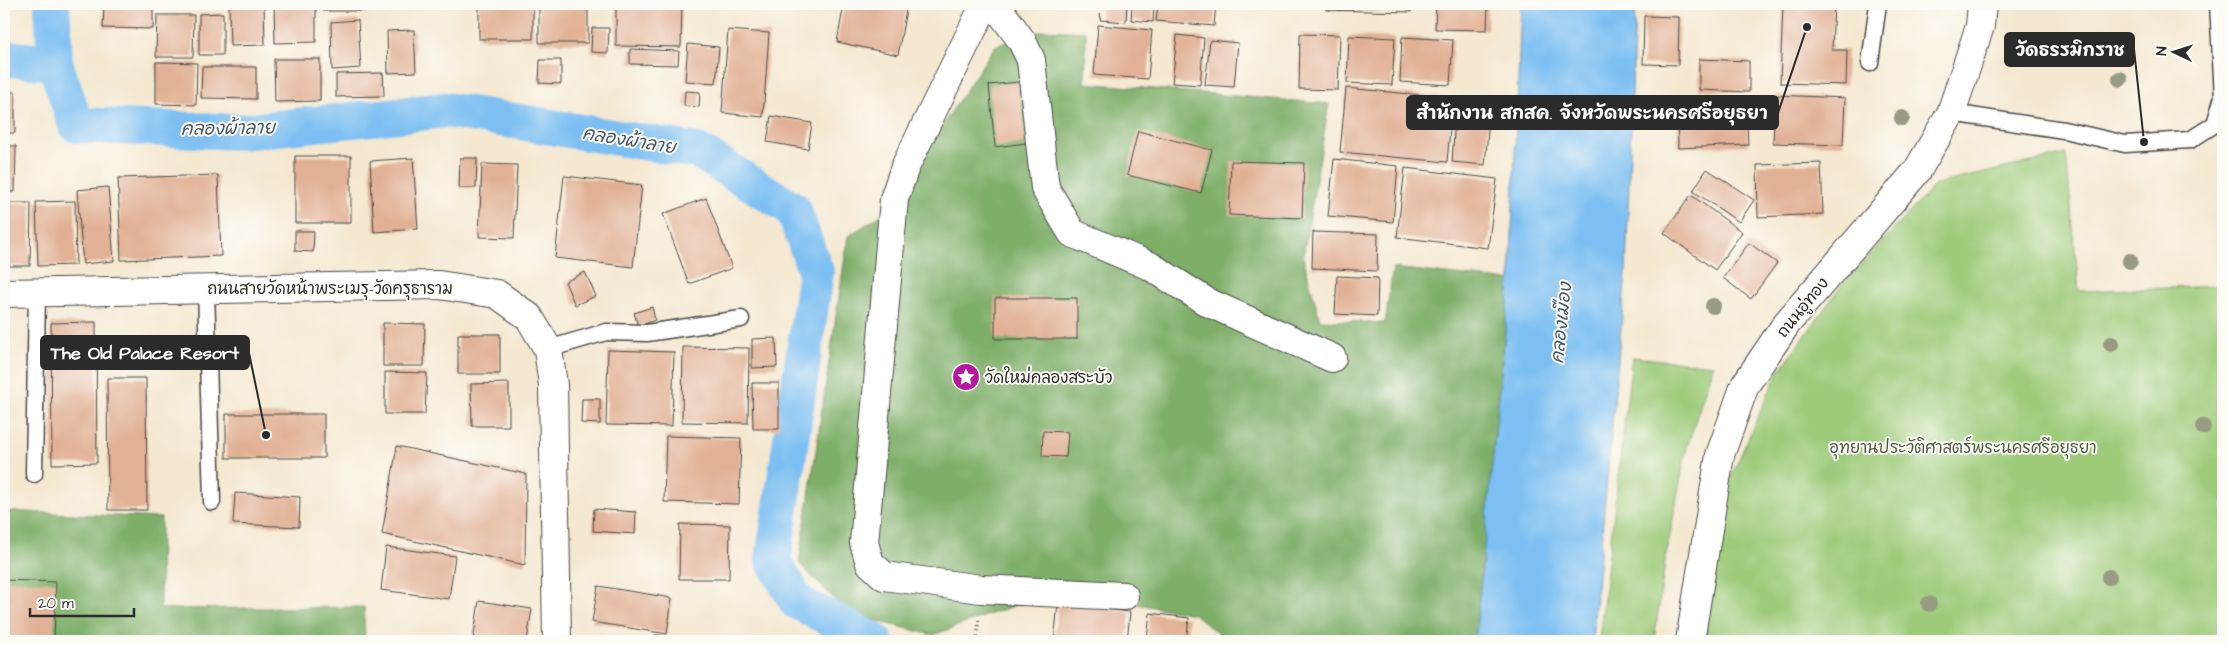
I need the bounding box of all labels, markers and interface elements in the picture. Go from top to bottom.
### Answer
north arrow [2150,28,2200,78]
callout: วัดธรรมิกราช [2005,33,2134,66]
text: วัดธรรมิกราช [2015,38,2125,63]
text: N [2152,46,2172,56]
callout: สำนักงาน สกสค. จังหวัดพระนครศรีอยุธยา [1407,96,1778,129]
text: สำนักงาน สกสค. จังหวัดพระนครศรีอยุธยา [1416,101,1768,126]
water label: คลองผ้าลาย [181,115,277,142]
water label: คลองผ้าลาย [581,121,679,161]
street label: ถนนอู่ทอง [1771,272,1835,343]
street label: ถนนสายวัดหน้าพระเมรุ-วัดครุธาราม [207,278,453,301]
water label: คลองเมือง [1545,280,1578,365]
callout: The Old Palace Resort [41,336,249,369]
text: The Old Palace Resort [50,341,240,366]
place icon: วัดใหม่คลองสระบัว [951,362,981,392]
place label: วัดใหม่คลองสระบัว [985,366,1113,389]
park label: อุทยานประวัติศาสตร์พระนครศรีอยุธยา [1830,436,2096,460]
scale bar [30,585,134,617]
text: 20 m [38,593,74,614]

